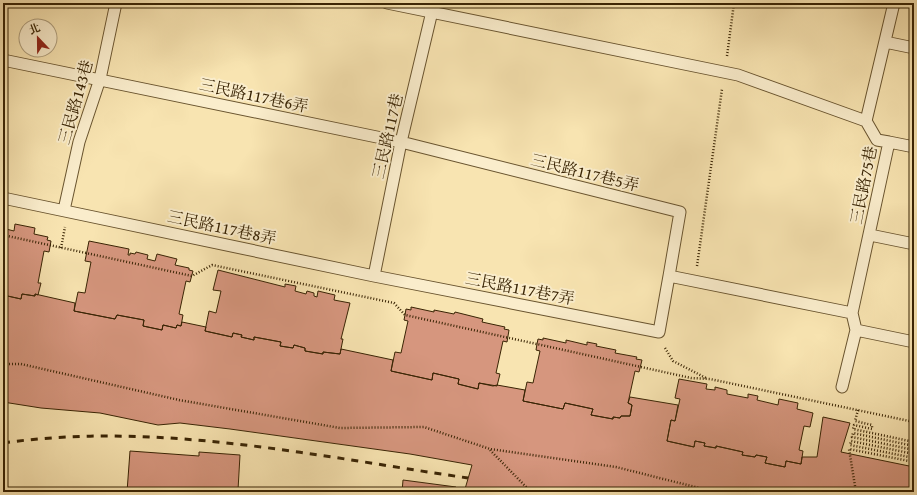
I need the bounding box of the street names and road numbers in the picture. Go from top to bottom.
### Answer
street label: 三民路143巷 [51,57,99,147]
street label: 三民路117巷6弄 [197,72,311,118]
street label: 三民路117巷 [366,91,408,181]
street label: 三民路75巷 [844,144,882,226]
street label: 三民路117巷5弄 [528,147,642,197]
street label: 三民路117巷8弄 [165,204,279,250]
street label: 三民路117巷7弄 [463,266,577,310]

